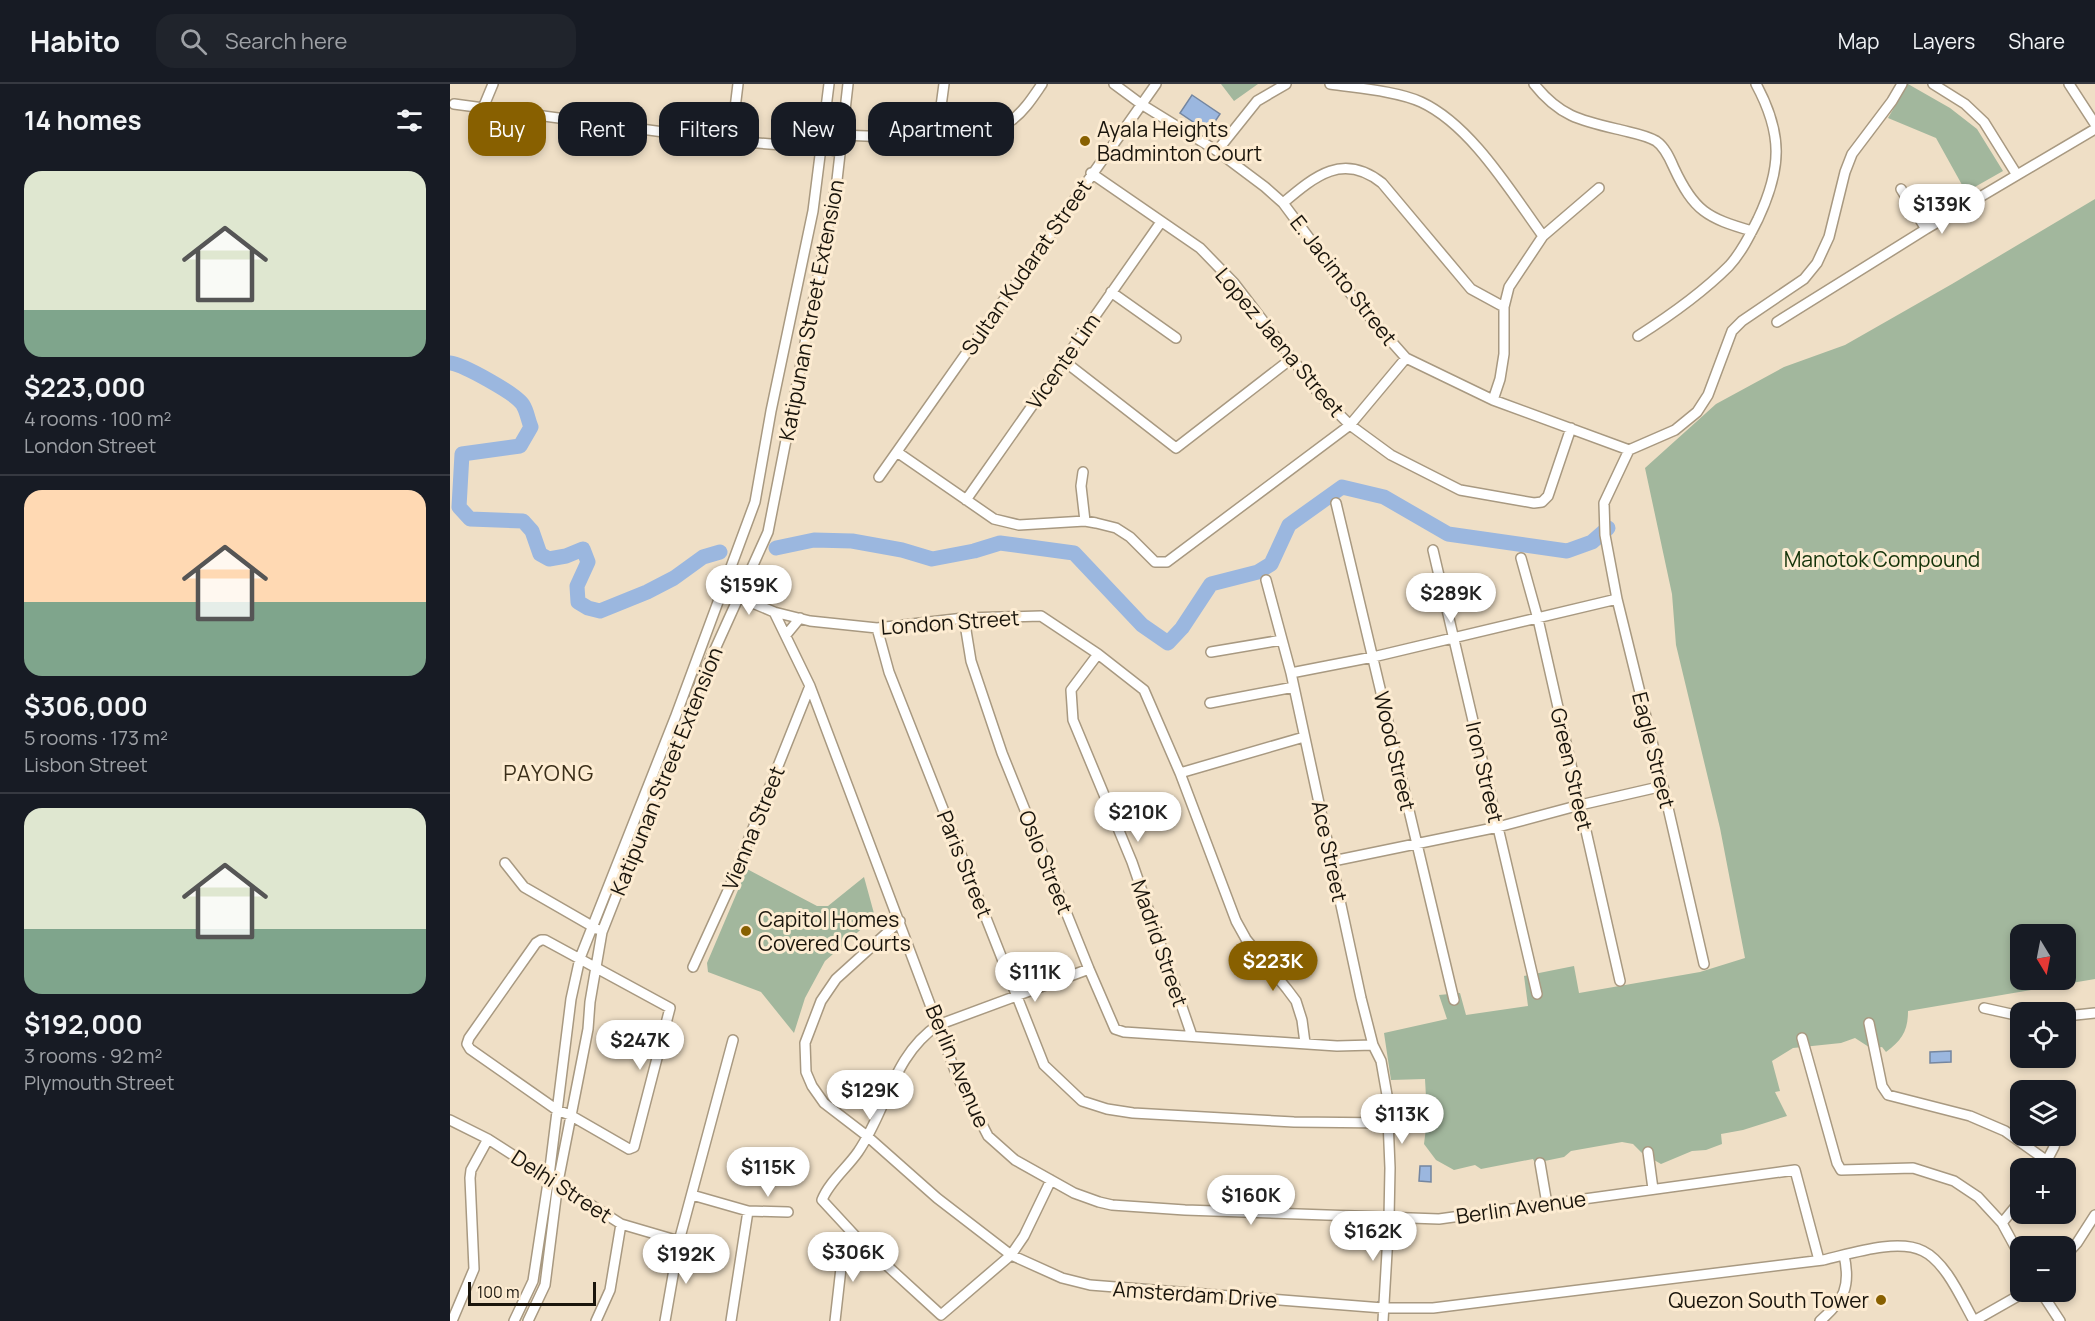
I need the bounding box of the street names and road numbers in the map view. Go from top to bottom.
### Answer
street label: Sultan Kudarat Street [955,174,1097,360]
street label: Katipunan Street Extension [772,177,850,443]
street label: E. Jacinto Street [1284,209,1404,351]
street label: Lopez Jaena Street [1209,262,1351,422]
street label: Vicente Lim [1020,308,1106,414]
street label: London Street [880,603,1020,641]
street label: Katipunan Street Extension [603,643,729,899]
street label: Wood Street [1368,689,1422,813]
street label: Eagle Street [1626,689,1682,811]
street label: Green Street [1544,705,1600,833]
street label: Iron Street [1460,719,1510,825]
street label: Vienna Street [715,762,791,894]
street label: Ace Street [1306,798,1354,904]
street label: Paris Street [931,806,999,922]
street label: Oslo Street [1013,806,1079,918]
street label: Madrid Street [1125,876,1195,1010]
street label: Berlin Avenue [920,1000,996,1132]
street label: Delhi Street [506,1143,618,1229]
street label: Berlin Avenue [1454,1184,1588,1230]
street label: Amsterdam Drive [1112,1274,1278,1314]

